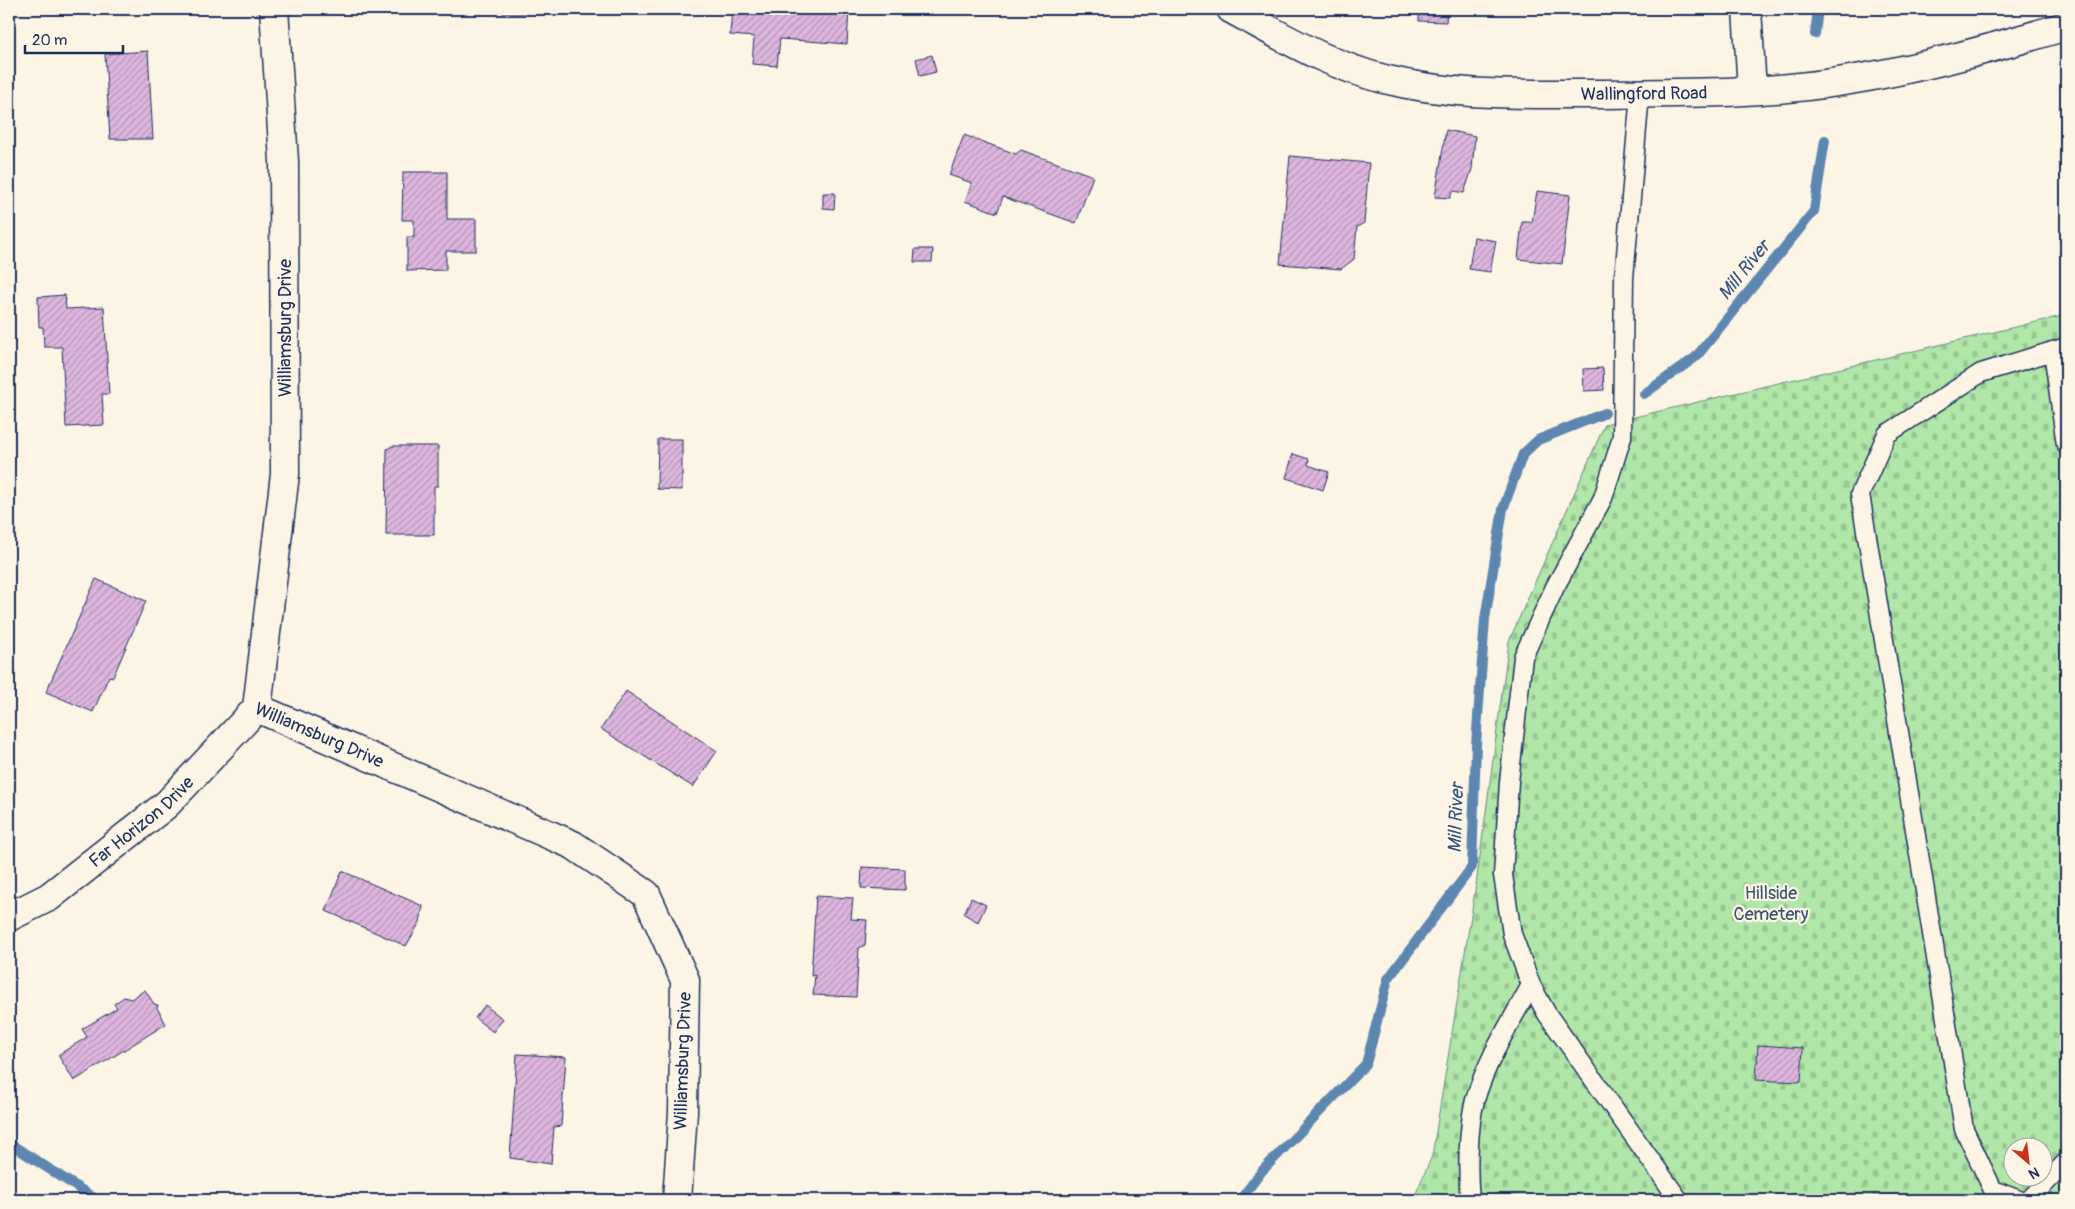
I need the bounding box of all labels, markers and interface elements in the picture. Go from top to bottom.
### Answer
scale bar [25,22,122,54]
text: 20 m [32,31,67,50]
street label: Wallingford Road [1581,81,1708,106]
water label: Mill River [1713,234,1777,305]
street label: Williamsburg Drive [274,259,297,397]
street label: Williamsburg Drive [251,697,388,773]
street label: Far Horizon Drive [84,771,199,873]
water label: Mill River [1443,780,1469,853]
park label: Hillside Cemetery [1734,882,1809,926]
street label: Williamsburg Drive [669,991,697,1130]
north arrow [2002,1136,2052,1186]
text: N [2026,1163,2042,1183]

